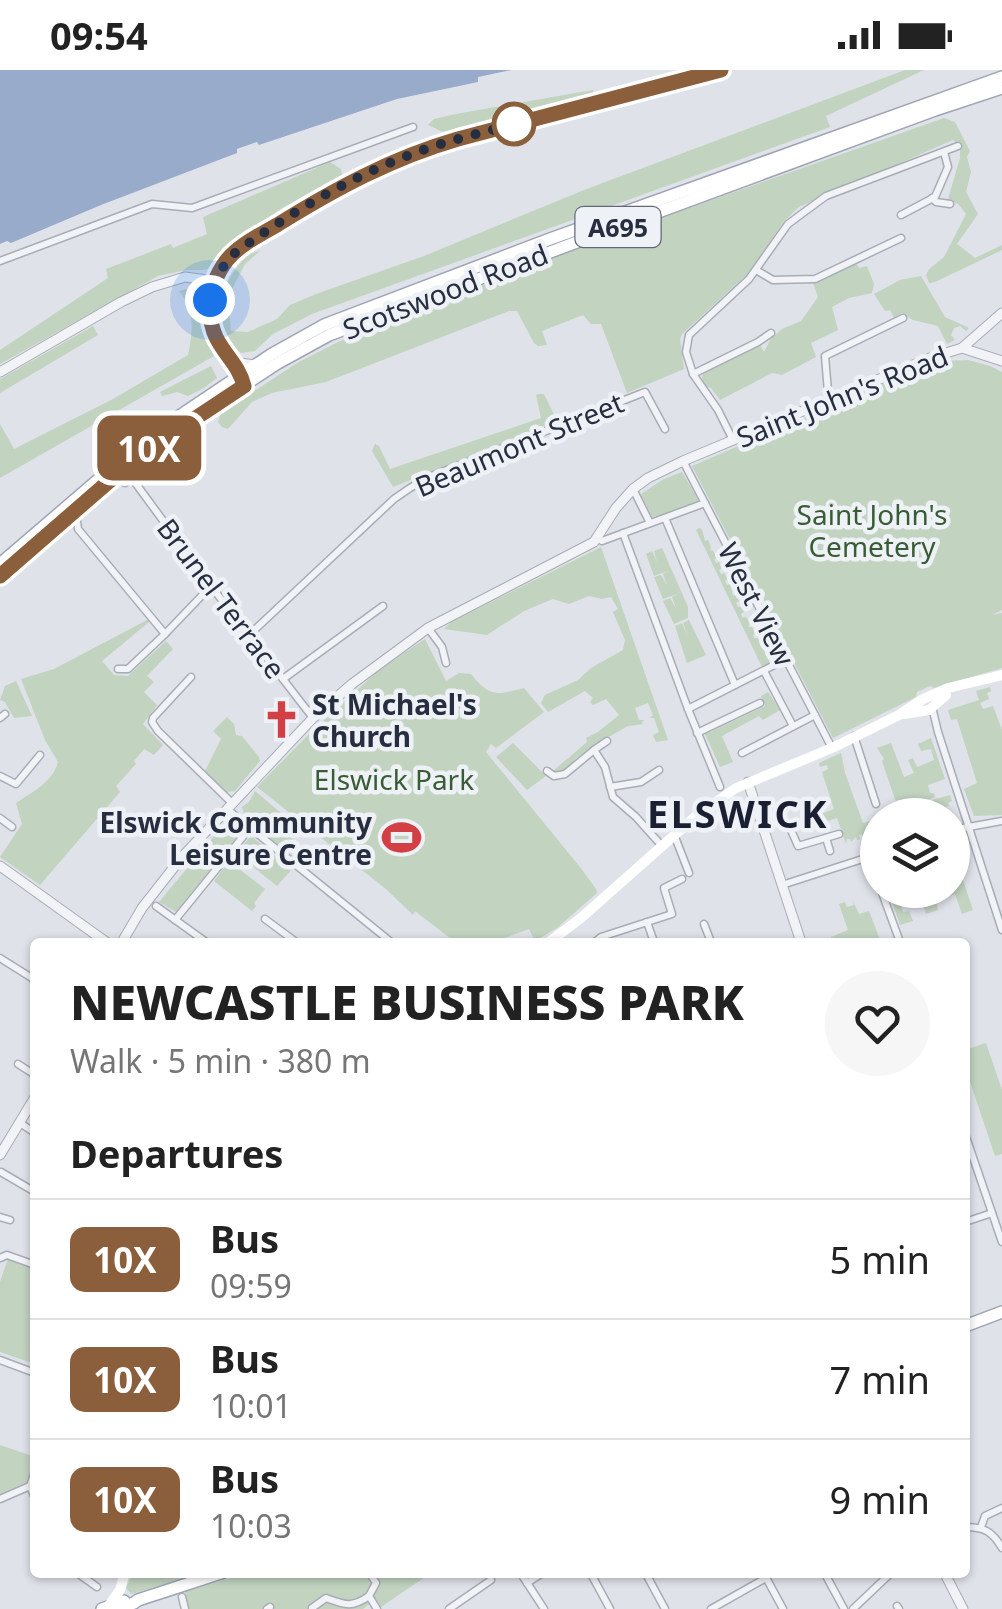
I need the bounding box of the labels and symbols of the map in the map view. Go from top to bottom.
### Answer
unlabelled marker [493,103,535,145]
road number: A695 [576,207,660,247]
street label: Scotswood Road [337,234,553,348]
your location [185,275,235,325]
street label: Saint John's Road [730,336,954,456]
street label: Beaumont Street [409,383,629,505]
line badge: 10X [92,416,206,480]
park label: Saint John's Cemetery [797,495,947,565]
street label: Brunel Terrace [149,510,295,686]
street label: West View [710,536,804,672]
place label: St Michael's Church [312,685,477,755]
church icon: St Michael's Church [261,699,303,741]
park label: Elswick Park [314,760,474,798]
district label: ELSWICK [647,787,829,839]
place label: Elswick Community Leisure Centre [100,803,372,873]
sports icon: Elswick Community Leisure Centre [381,817,423,859]

